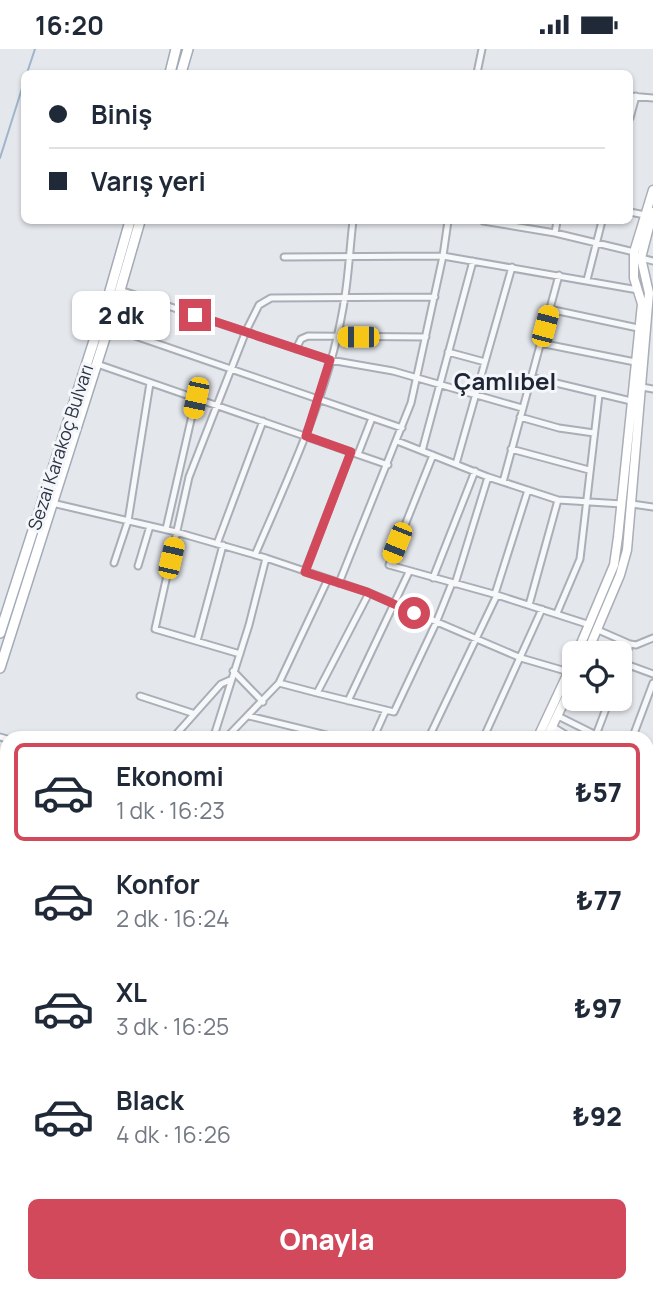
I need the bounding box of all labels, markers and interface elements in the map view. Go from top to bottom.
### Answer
text: 16:20 [35,7,104,43]
text: Biniş [91,96,152,132]
text: Varış yeri [91,163,206,199]
callout: 2 dk [72,291,170,339]
text: 2 dk [98,299,144,331]
route end [179,299,211,331]
car [530,303,561,349]
car [338,327,380,348]
street label: Sezai Karakoç Bulvarı [22,361,98,533]
district label: Çamlıbel [454,364,556,397]
car [182,375,211,421]
car [380,520,415,566]
car [157,535,186,581]
route start [398,597,430,629]
map controls [562,641,632,711]
button: locate [562,641,632,711]
text: Ekonomi [116,758,224,794]
icon: car [32,761,95,824]
text: ₺57 [575,774,622,810]
text: 1 dk · 16:23 [116,794,225,826]
text: Konfor [116,866,200,902]
icon: car [32,869,95,932]
text: ₺77 [576,882,622,918]
text: 2 dk · 16:24 [116,902,229,934]
text: XL [116,974,147,1010]
icon: car [32,977,95,1040]
text: ₺97 [574,990,622,1026]
text: 3 dk · 16:25 [116,1010,229,1042]
text: Black [116,1082,184,1118]
icon: car [32,1085,95,1148]
text: ₺92 [573,1098,622,1134]
text: 4 dk · 16:26 [116,1118,231,1150]
button: Onayla [28,1199,626,1279]

